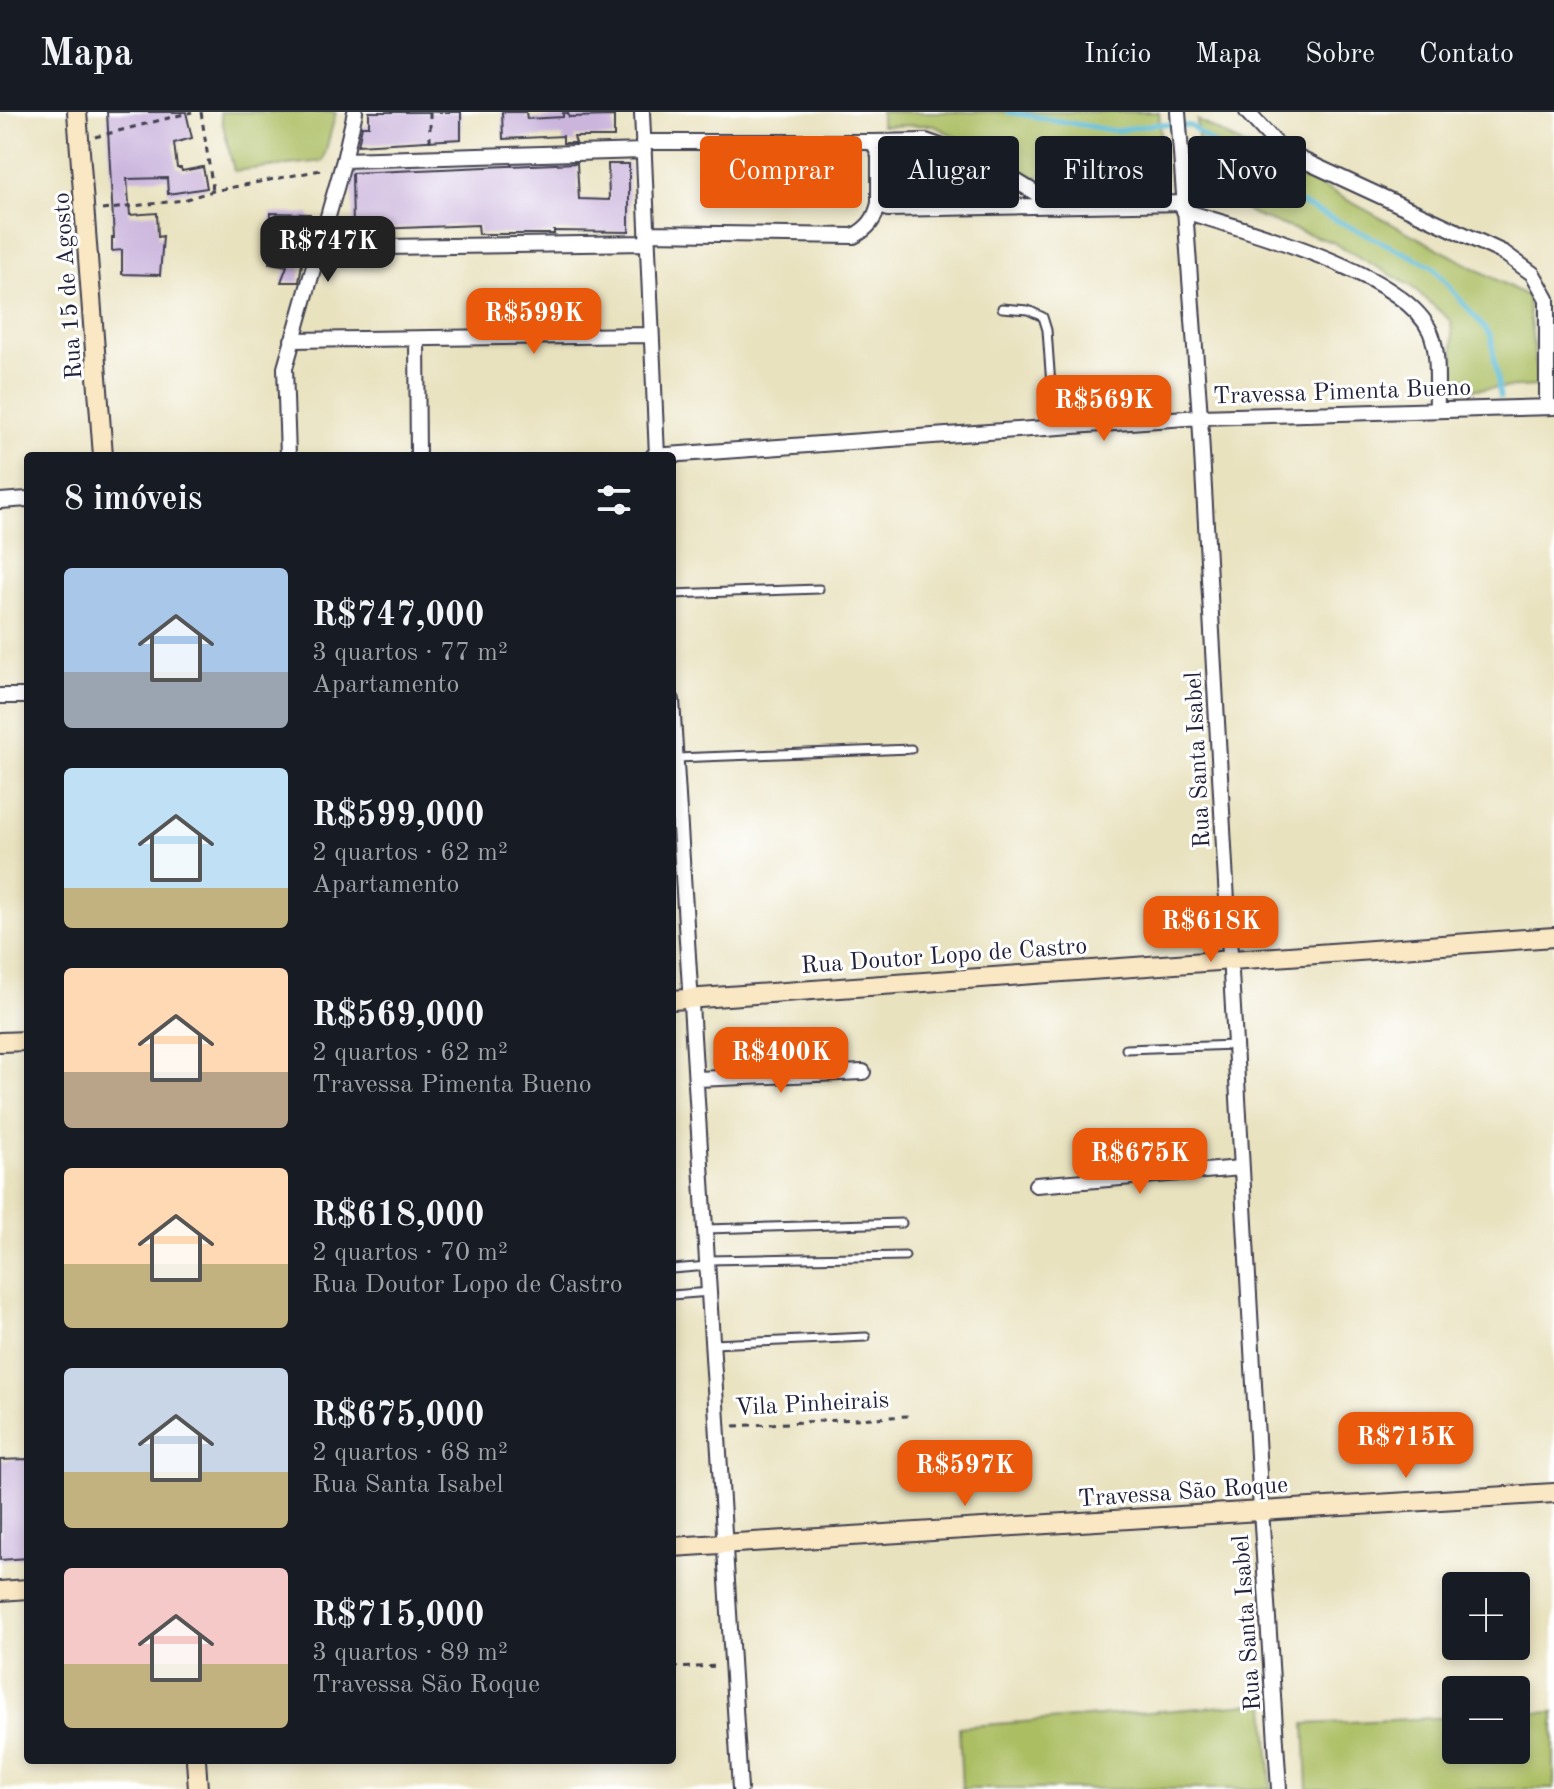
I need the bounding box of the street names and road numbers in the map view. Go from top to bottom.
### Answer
street label: Rua 15 de Agosto [50,192,88,380]
street label: Travessa Pimenta Bueno [1213,377,1472,409]
street label: Rua Santa Isabel [1182,671,1216,849]
street label: Rua Doutor Lopo de Castro [800,935,1088,979]
street label: Vila Pinheirais [735,1389,890,1421]
street label: Travessa São Roque [1077,1474,1289,1512]
street label: Rua Santa Isabel [1230,1534,1266,1712]

